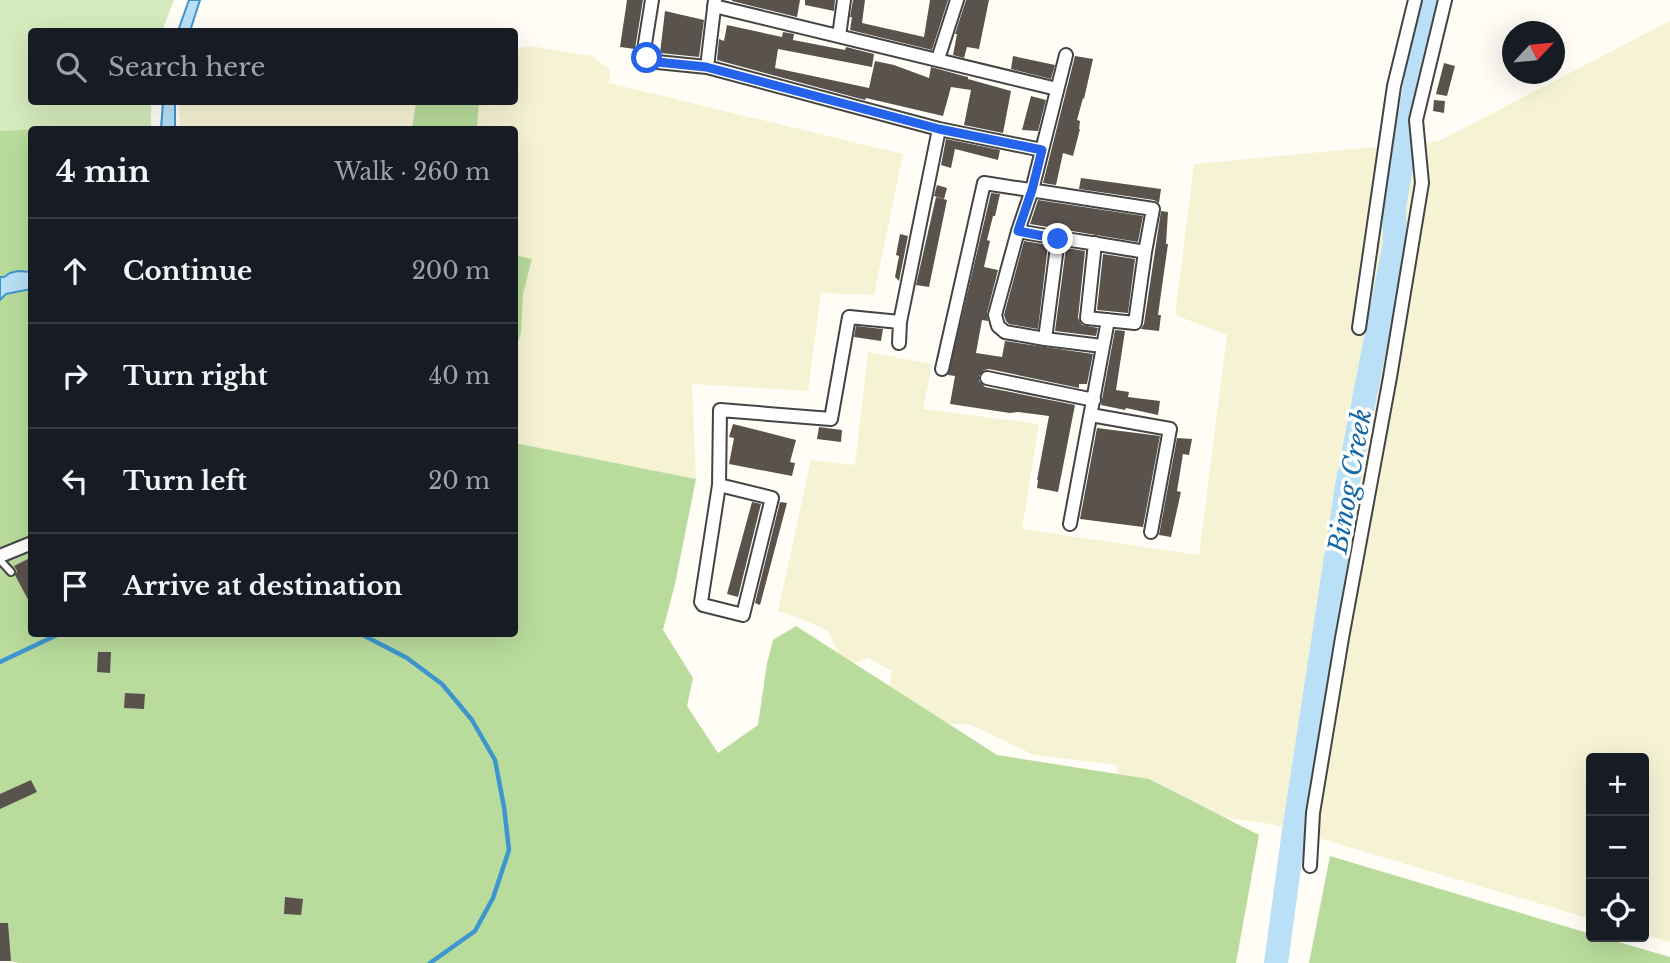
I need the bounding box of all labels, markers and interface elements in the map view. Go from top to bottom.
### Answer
north arrow [1502,21,1565,84]
search box [28,28,518,105]
route start [631,42,662,73]
icon: search [52,48,90,86]
text: Search here [108,51,265,83]
text: 4 min [56,153,150,190]
text: Walk · 260 m [334,158,490,186]
route end [1042,223,1073,254]
icon: ahead [56,252,94,290]
text: Continue [123,255,252,287]
text: 200 m [412,257,490,285]
icon: right [56,357,94,395]
text: Turn right [123,360,268,392]
text: 40 m [429,362,490,390]
water label: Binog Creek [1321,406,1378,557]
icon: left [56,462,94,500]
text: Turn left [123,465,247,497]
text: 20 m [428,467,490,495]
icon: arrive [56,567,94,605]
text: Arrive at destination [123,570,403,602]
map controls [1586,753,1649,942]
button: + [1586,753,1649,816]
button: − [1586,816,1649,879]
button: locate [1586,879,1649,942]

